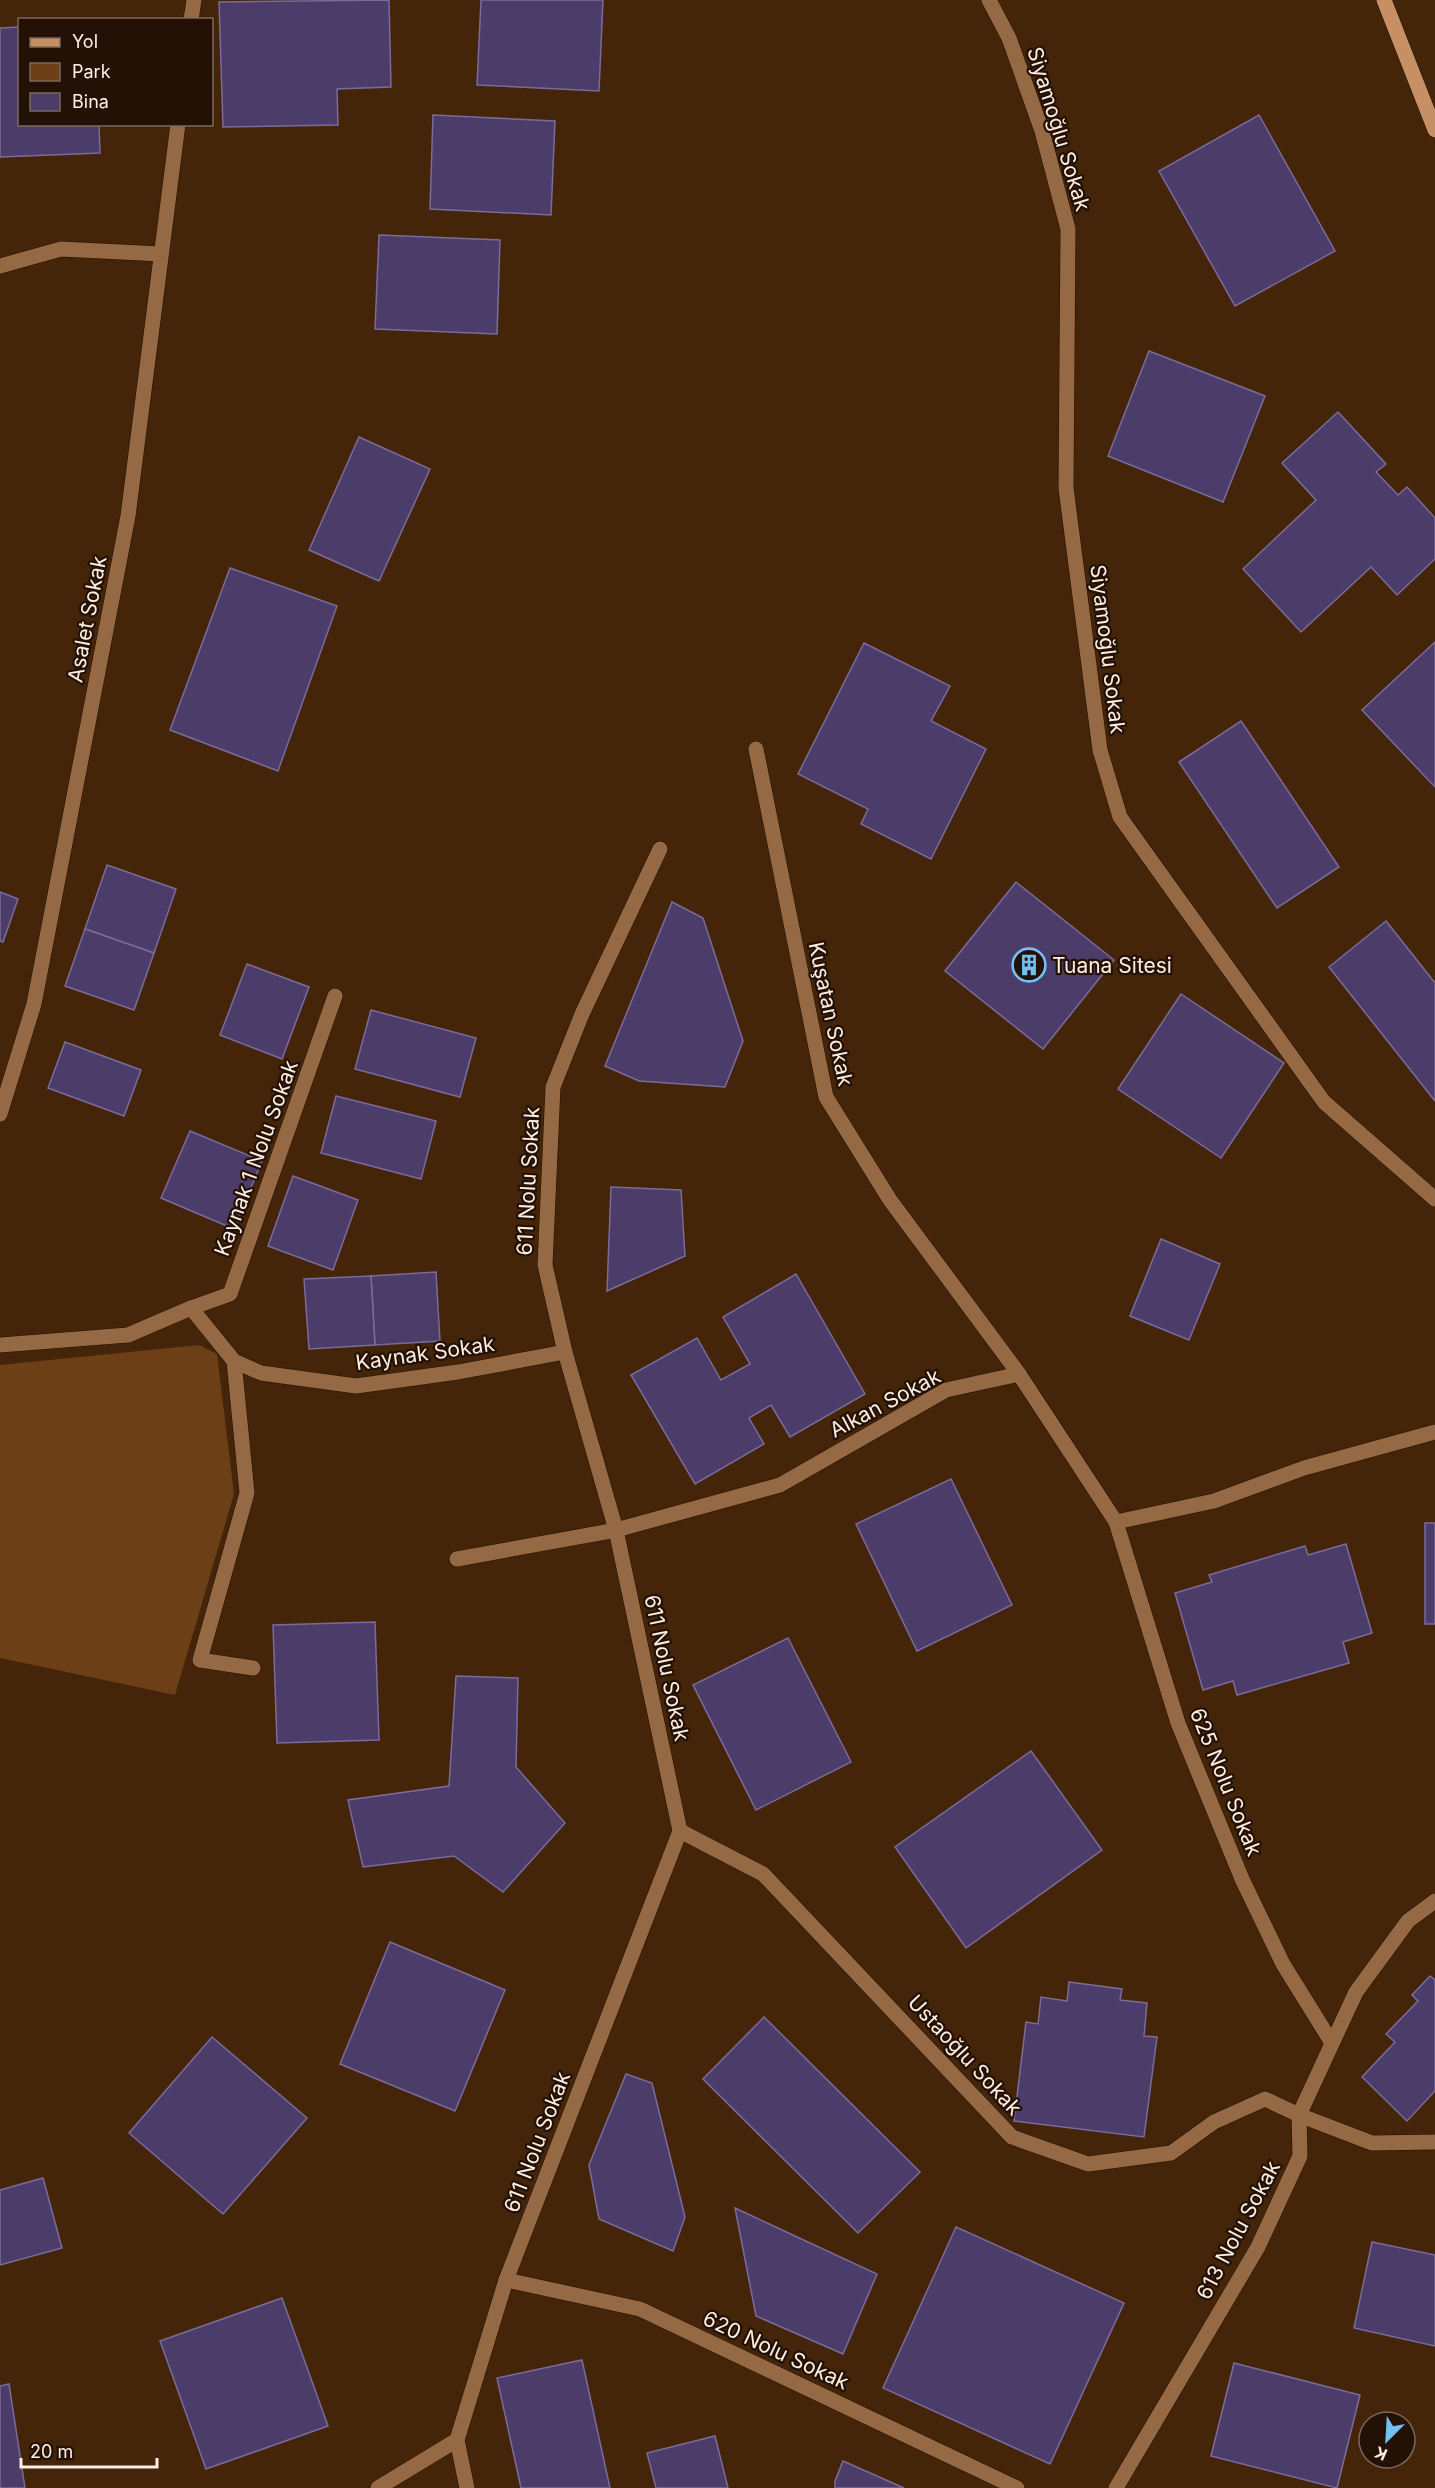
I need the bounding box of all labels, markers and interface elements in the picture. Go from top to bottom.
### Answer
legend [18,18,213,126]
text: Yol [72,31,98,52]
street label: Siyamoğlu Sokak [1022,44,1096,214]
text: Park [72,61,111,82]
text: Bina [72,91,109,112]
street label: Asalet Sokak [62,553,112,684]
street label: Siyamoğlu Sokak [1085,563,1131,735]
street label: Kuşatan Sokak [804,940,859,1089]
building icon: Tuana Sitesi [1011,947,1047,983]
place label: Tuana Sitesi [1052,953,1172,978]
street label: Kaynak 1 Nolu Sokak [209,1056,303,1259]
street label: 611 Nolu Sokak [512,1106,544,1256]
street label: Kaynak Sokak [354,1331,496,1375]
street label: Alkan Sokak [825,1363,945,1443]
street label: 611 Nolu Sokak [639,1593,695,1744]
street label: 625 Nolu Sokak [1185,1704,1267,1860]
street label: Ustaoğlu Sokak [903,1990,1027,2121]
street label: 611 Nolu Sokak [499,2068,575,2216]
street label: 613 Nolu Sokak [1191,2156,1285,2303]
street label: 620 Nolu Sokak [699,2305,853,2395]
north arrow [1357,2410,1417,2470]
scale bar [21,2431,158,2469]
text: 20 m [30,2441,73,2462]
text: K [1371,2442,1390,2465]

